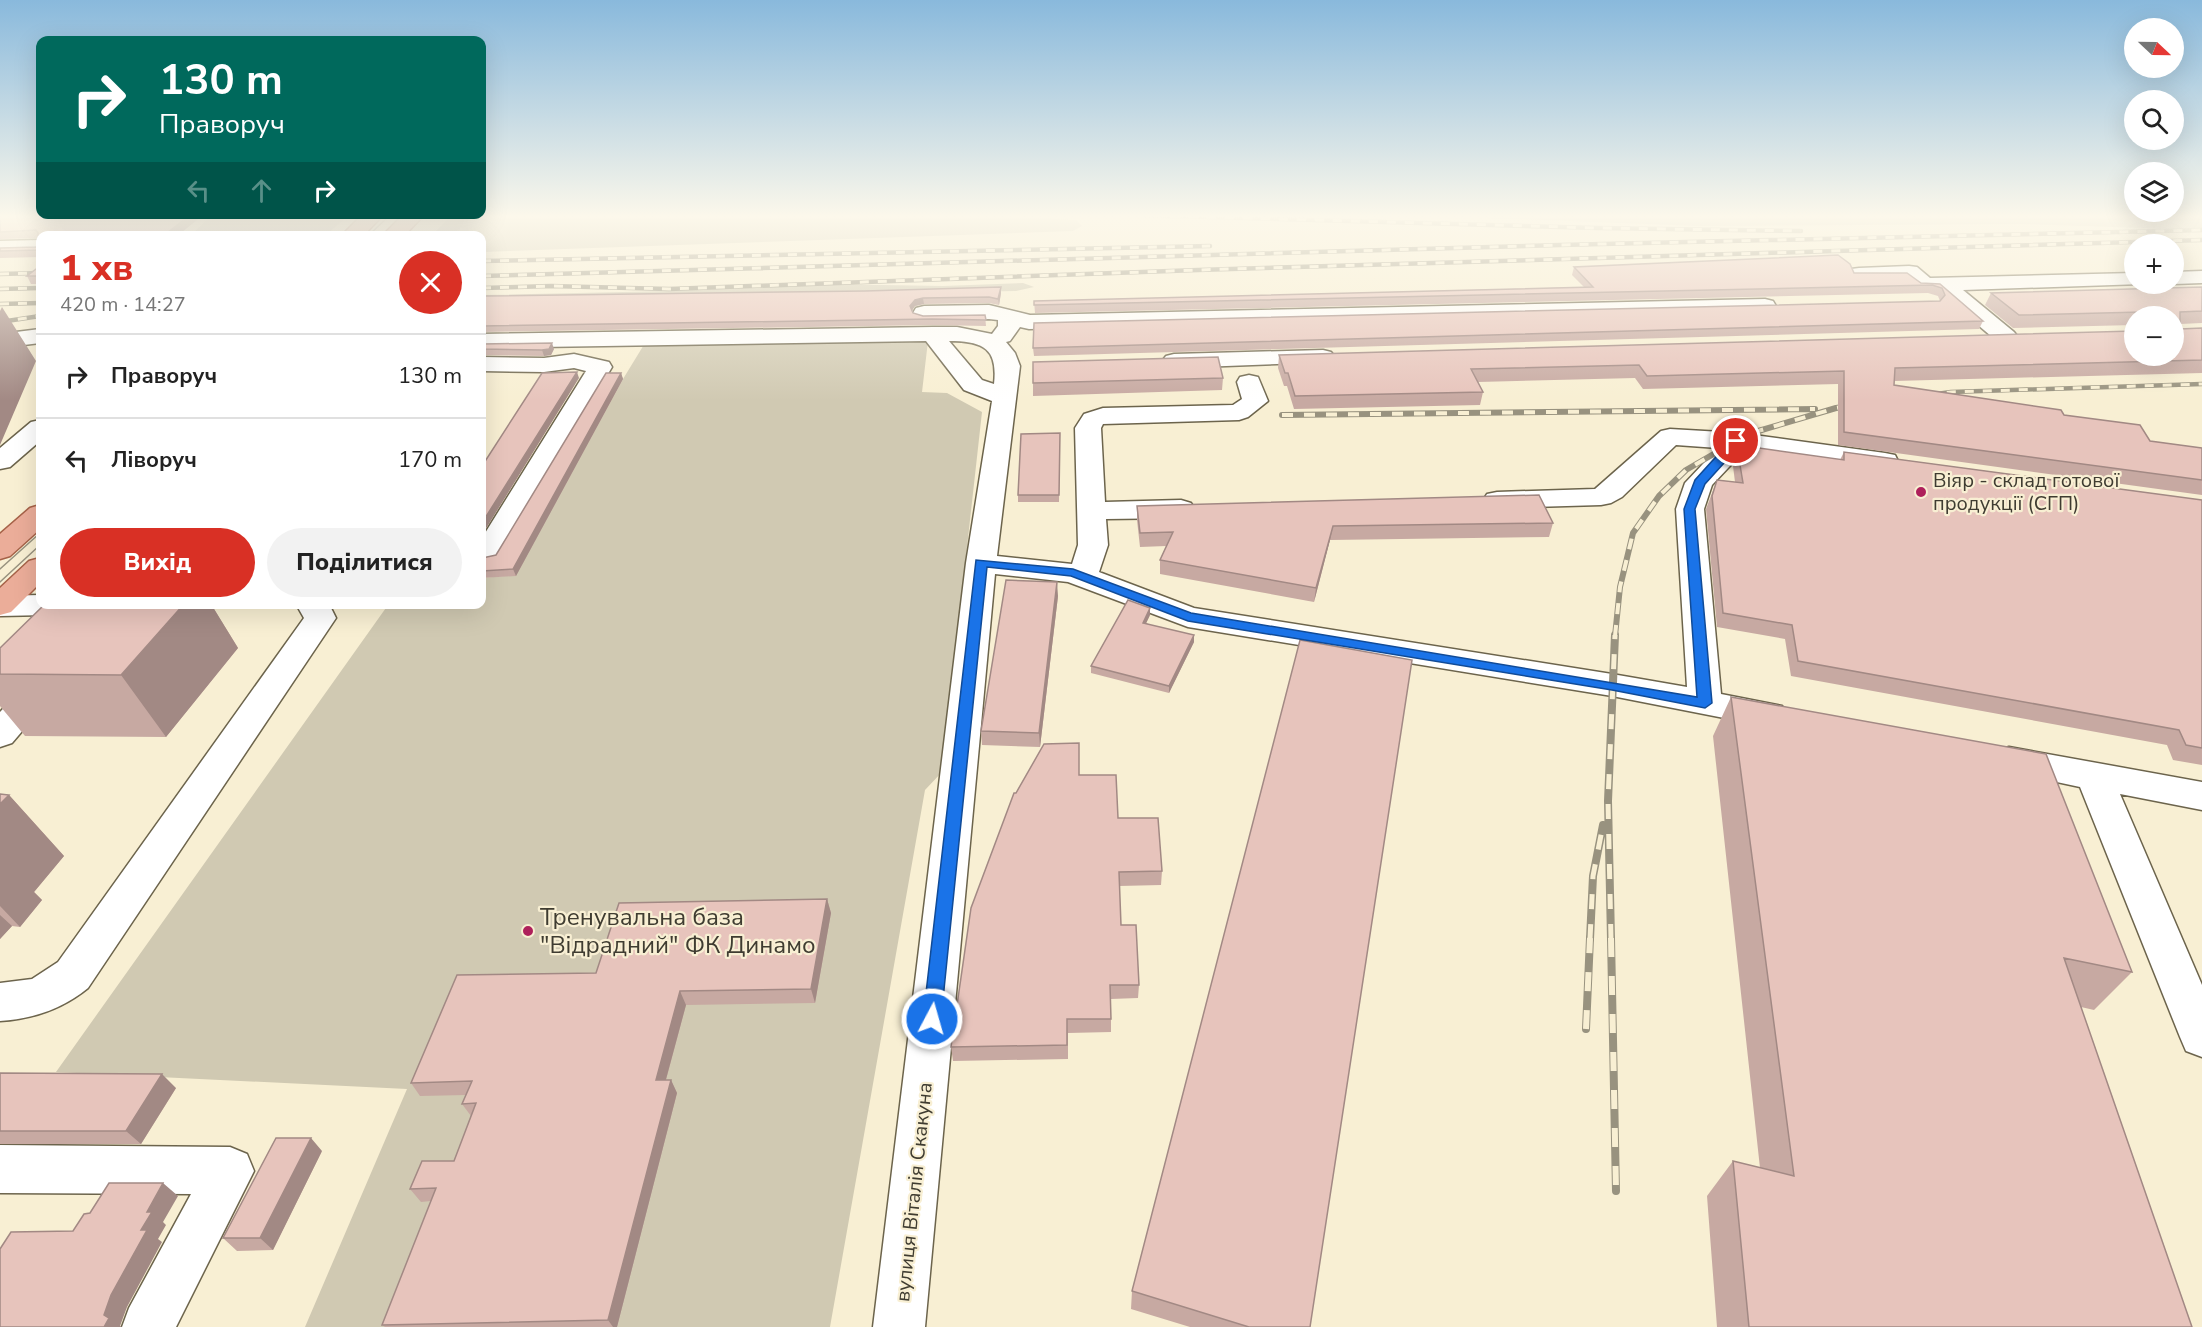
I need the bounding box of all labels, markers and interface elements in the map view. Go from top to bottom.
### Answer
north arrow [2124,18,2184,78]
map controls [2124,18,2184,366]
text: 130 m [159,52,283,109]
icon: right [60,60,138,138]
button: search [2124,90,2184,150]
text: Праворуч [159,106,285,143]
button: layers [2124,162,2184,222]
icon: left [182,174,215,207]
icon: ahead [245,174,278,207]
icon: right [308,174,341,207]
button: + [2124,234,2184,294]
text: 1 хв [60,244,133,293]
button: close [399,251,462,314]
text: 420 m · 14:27 [60,291,186,318]
button: − [2124,306,2184,366]
icon: right [60,360,93,393]
text: Праворуч [111,361,217,391]
text: 130 m [398,361,462,391]
pin [1710,415,1761,466]
icon: arrive [1719,424,1752,457]
icon: left [60,444,93,477]
text: Ліворуч [111,445,197,475]
text: 170 m [398,445,462,475]
place label: Віяр - склад готової продукції (СГП) [1933,467,2120,517]
marker: Віяр - склад готової продукції (СГП) [1914,485,1928,499]
button: Вихід [60,528,255,597]
button: Поділитися [267,528,462,597]
place label: Тренувальна база "Відрадний" ФК Динамо [540,901,816,961]
marker: Тренувальна база "Відрадний" ФК Динамо [521,924,535,938]
position arrow [900,987,964,1051]
street label: вулиця Віталія Скакуна [889,1081,939,1303]

